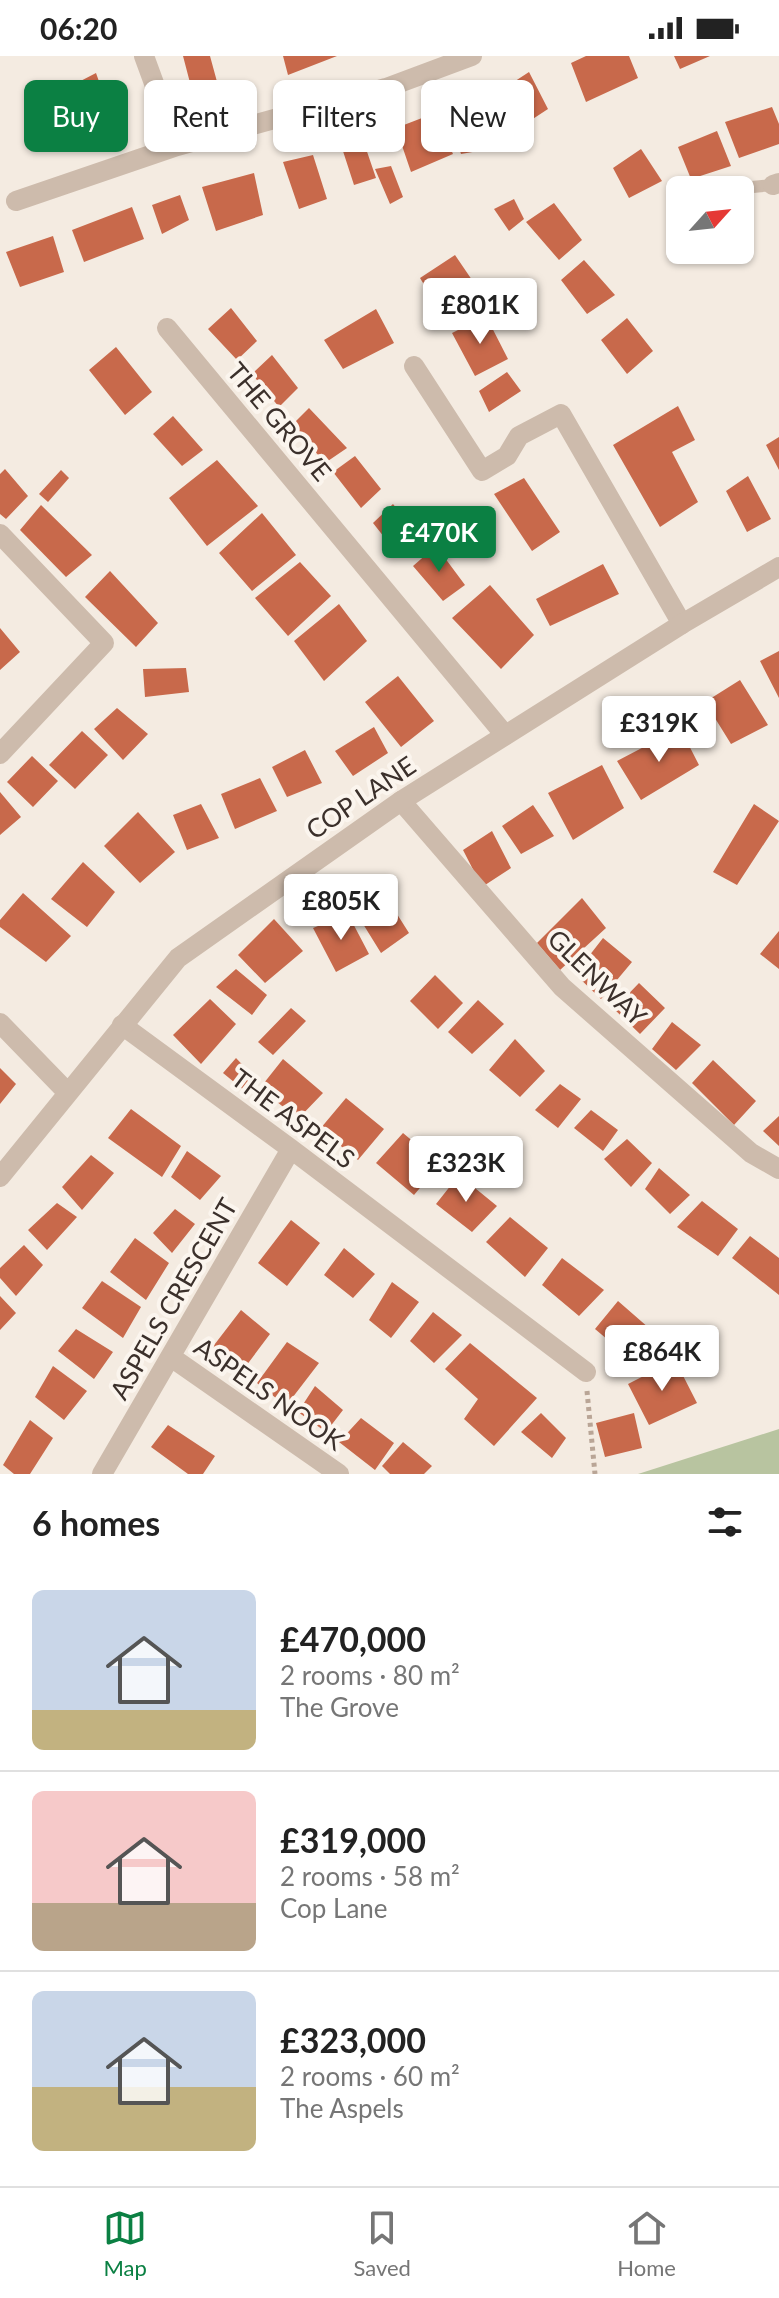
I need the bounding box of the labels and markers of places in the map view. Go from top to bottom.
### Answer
pin: £801K [424,278,536,346]
pin: £470K [383,506,495,574]
pin: £319K [603,696,715,764]
pin: £805K [285,874,397,942]
pin: £323K [410,1136,522,1204]
pin: £864K [606,1325,718,1393]

